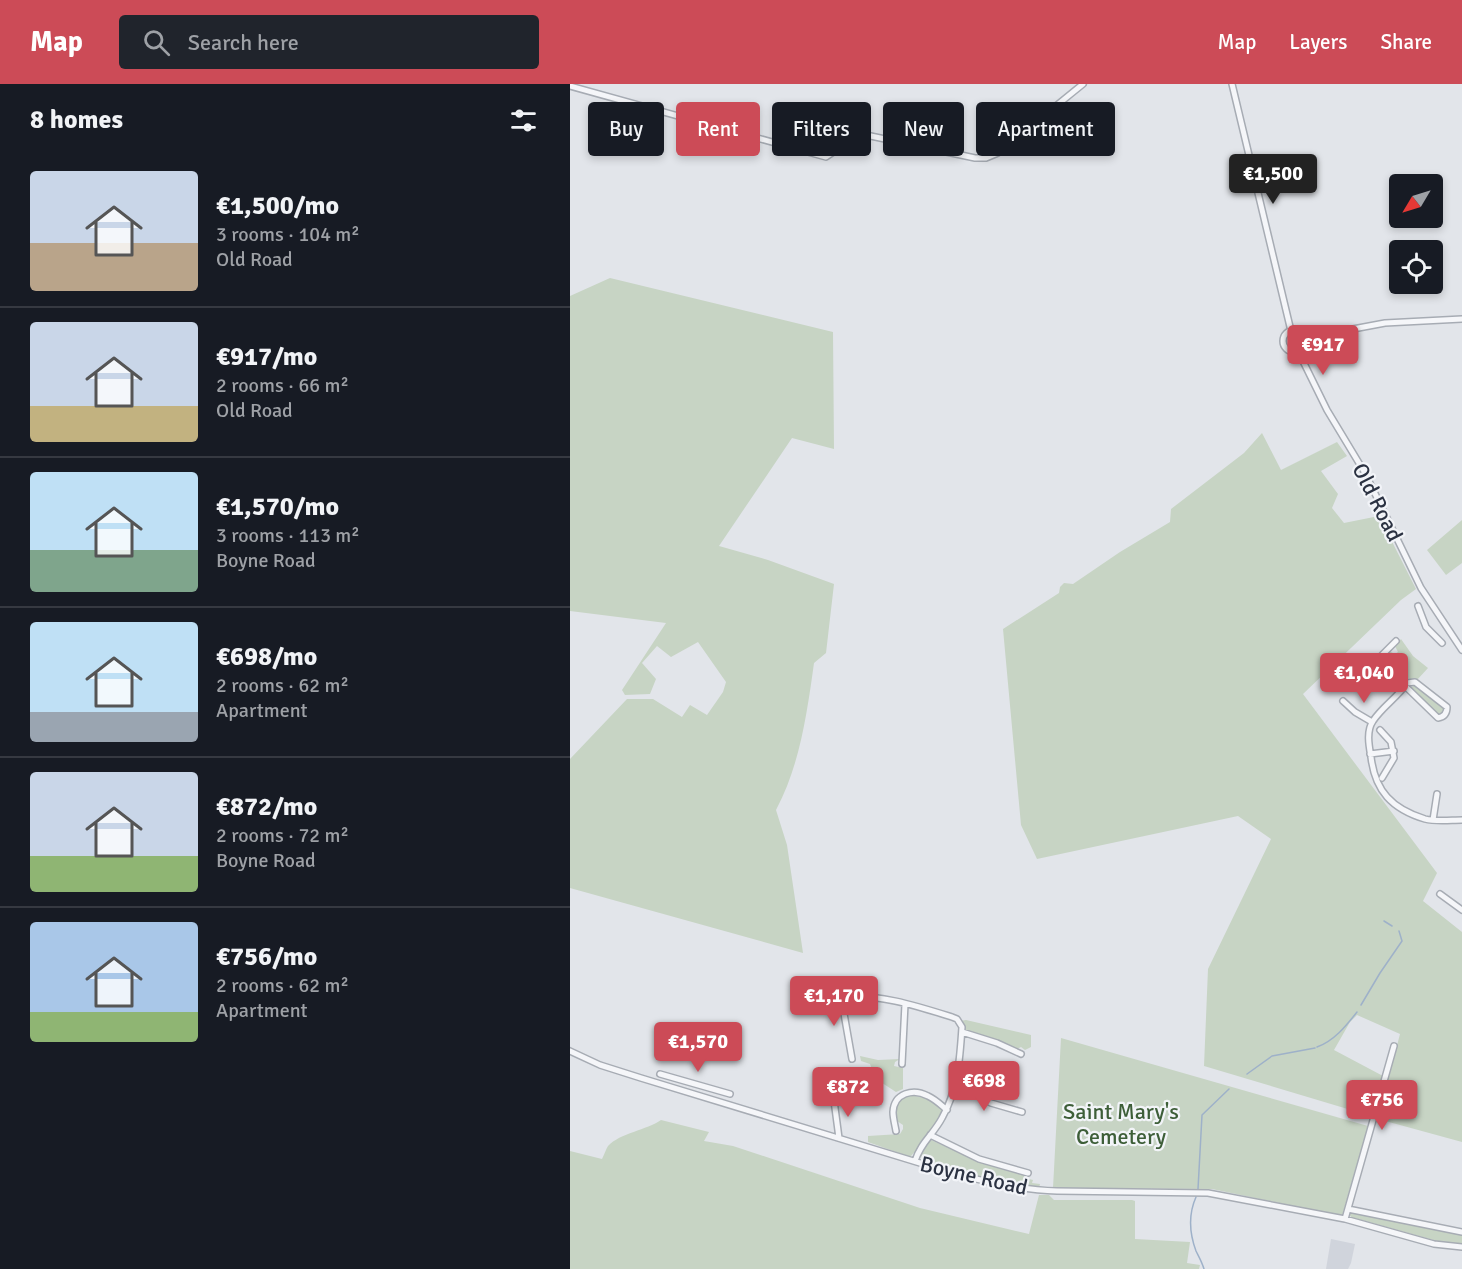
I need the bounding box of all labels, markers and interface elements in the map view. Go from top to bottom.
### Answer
search box [119,15,539,69]
text: Map [30,25,83,59]
icon: search [140,26,173,59]
text: Search here [188,29,299,56]
text: Map [1218,29,1256,55]
text: Layers [1289,29,1347,55]
text: Share [1380,29,1432,55]
chip: Buy [588,102,664,156]
chip: Rent [676,102,760,156]
chip: Filters [772,102,871,156]
chip: New [883,102,964,156]
chip: Apartment [976,102,1115,156]
text: 8 homes [30,104,123,136]
icon: filters [507,104,540,137]
pin: €1,500 [1224,154,1322,205]
text: €1,500 [1243,161,1303,186]
north arrow [1389,174,1443,228]
map controls [1389,174,1443,294]
text: €1,500/mo [216,190,339,222]
icon: home [78,195,150,267]
text: 3 rooms · 104 m² [216,222,360,247]
button: locate [1389,240,1443,294]
text: Old Road [216,247,293,272]
pin: €917 [1287,325,1359,376]
text: €917 [1301,332,1345,357]
text: €917/mo [216,341,317,373]
icon: home [78,346,150,418]
text: 2 rooms · 66 m² [216,373,349,398]
text: Old Road [216,398,293,423]
street label: Old Road [1346,459,1409,546]
text: €1,570/mo [216,491,339,523]
icon: home [78,496,150,568]
text: 3 rooms · 113 m² [216,523,360,548]
text: Boyne Road [216,548,316,573]
text: €698/mo [216,641,317,673]
icon: home [78,646,150,718]
pin: €1,040 [1315,653,1413,704]
text: €1,040 [1334,660,1394,685]
text: 2 rooms · 62 m² [216,673,349,698]
text: Apartment [216,698,308,723]
text: €872/mo [216,791,317,823]
icon: home [78,796,150,868]
text: 2 rooms · 72 m² [216,823,349,848]
text: Boyne Road [216,848,316,873]
text: €756/mo [216,941,317,973]
icon: home [78,946,150,1018]
text: 2 rooms · 62 m² [216,973,349,998]
pin: €1,170 [785,976,883,1027]
text: €1,170 [804,983,864,1008]
text: Apartment [216,998,308,1023]
pin: €1,570 [649,1022,747,1073]
text: €1,570 [668,1029,728,1054]
pin: €698 [948,1061,1020,1112]
pin: €872 [812,1067,884,1118]
text: €698 [962,1068,1006,1093]
text: €872 [826,1074,870,1099]
pin: €756 [1346,1080,1418,1131]
text: €756 [1360,1087,1404,1112]
park label: Saint Mary's Cemetery [1063,1098,1179,1150]
street label: Boyne Road [917,1150,1030,1201]

